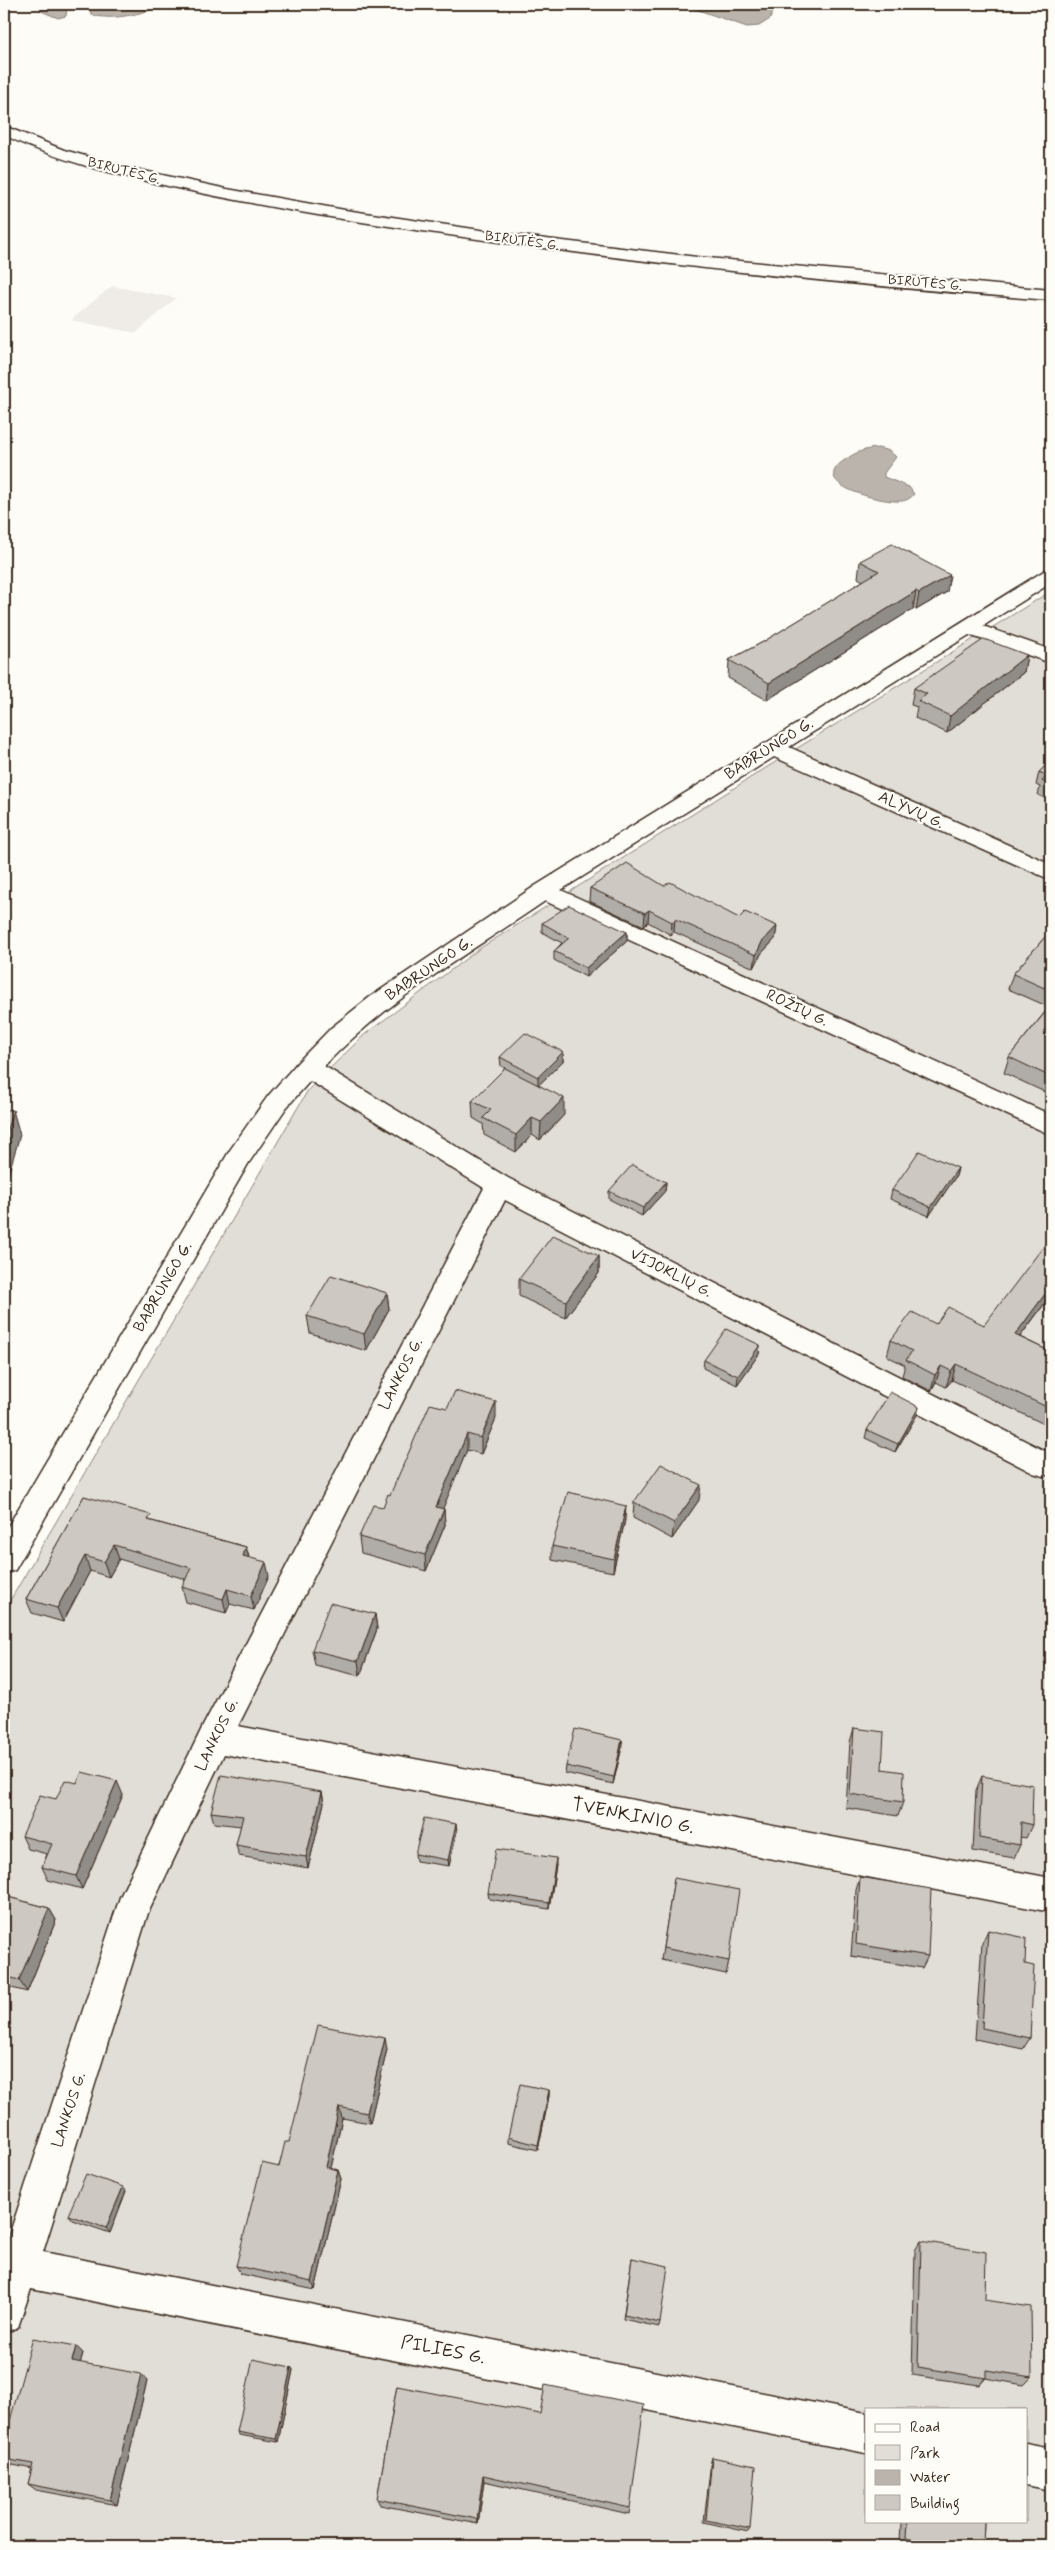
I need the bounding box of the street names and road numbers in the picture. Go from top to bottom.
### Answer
street label: BIRUTĖS G. [86,153,162,189]
street label: BIRUTĖS G. [484,227,560,255]
street label: BIRUTĖS G. [887,271,963,295]
street label: BABRUNGO G. [720,713,818,785]
street label: ALYVŲ G. [875,786,947,834]
street label: BABRUNGO G. [381,932,477,1006]
street label: ROŽIŲ G. [763,984,831,1032]
street label: BABRUNGO G. [129,1238,197,1336]
street label: VIJOKLIŲ G. [626,1243,716,1303]
street label: LANKOS G. [374,1334,428,1414]
street label: LANKOS G. [190,1695,244,1775]
street label: TVENKINIO G. [570,1792,696,1840]
street label: LANKOS G. [47,2070,91,2150]
street label: PILIES G. [399,2330,487,2370]

